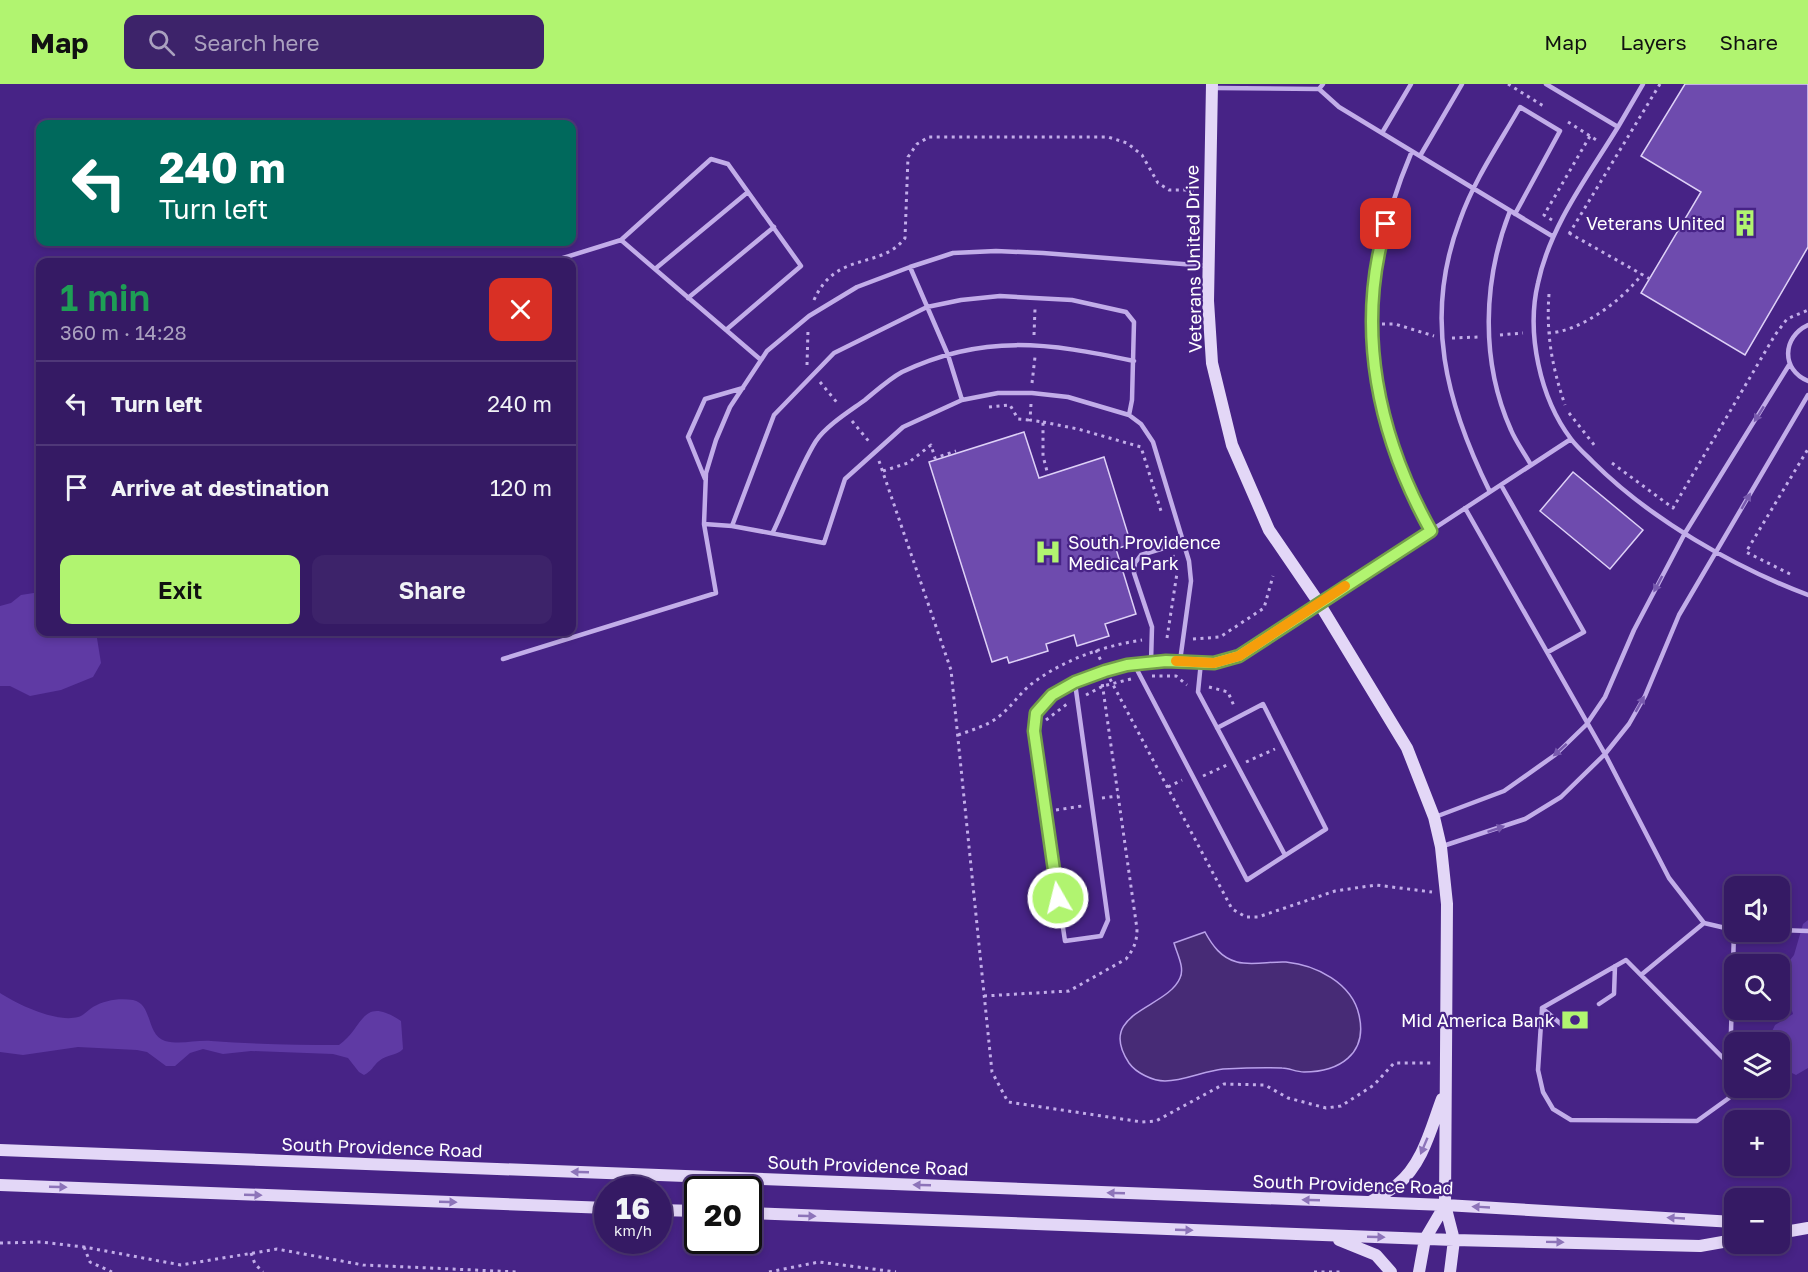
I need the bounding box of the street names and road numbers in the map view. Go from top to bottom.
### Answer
street label: Veterans United Drive [1180,165,1206,353]
street label: South Providence Road [281,1132,483,1162]
street label: South Providence Road [767,1150,969,1180]
street label: South Providence Road [1252,1169,1454,1199]

